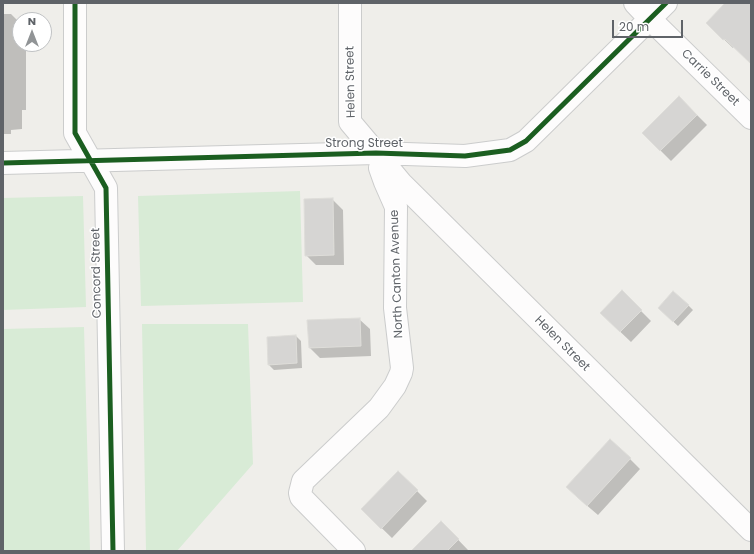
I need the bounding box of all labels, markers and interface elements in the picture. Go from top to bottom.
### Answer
north arrow [12,12,52,52]
scale bar [614,12,685,38]
text: N [28,13,36,29]
text: 20 m [619,18,649,35]
street label: Helen Street [343,46,359,118]
street label: Carrie Street [678,47,742,109]
street label: Strong Street [325,137,403,151]
street label: North Canton Avenue [388,209,406,339]
street label: Concord Street [89,228,105,318]
street label: Helen Street [531,313,593,375]

